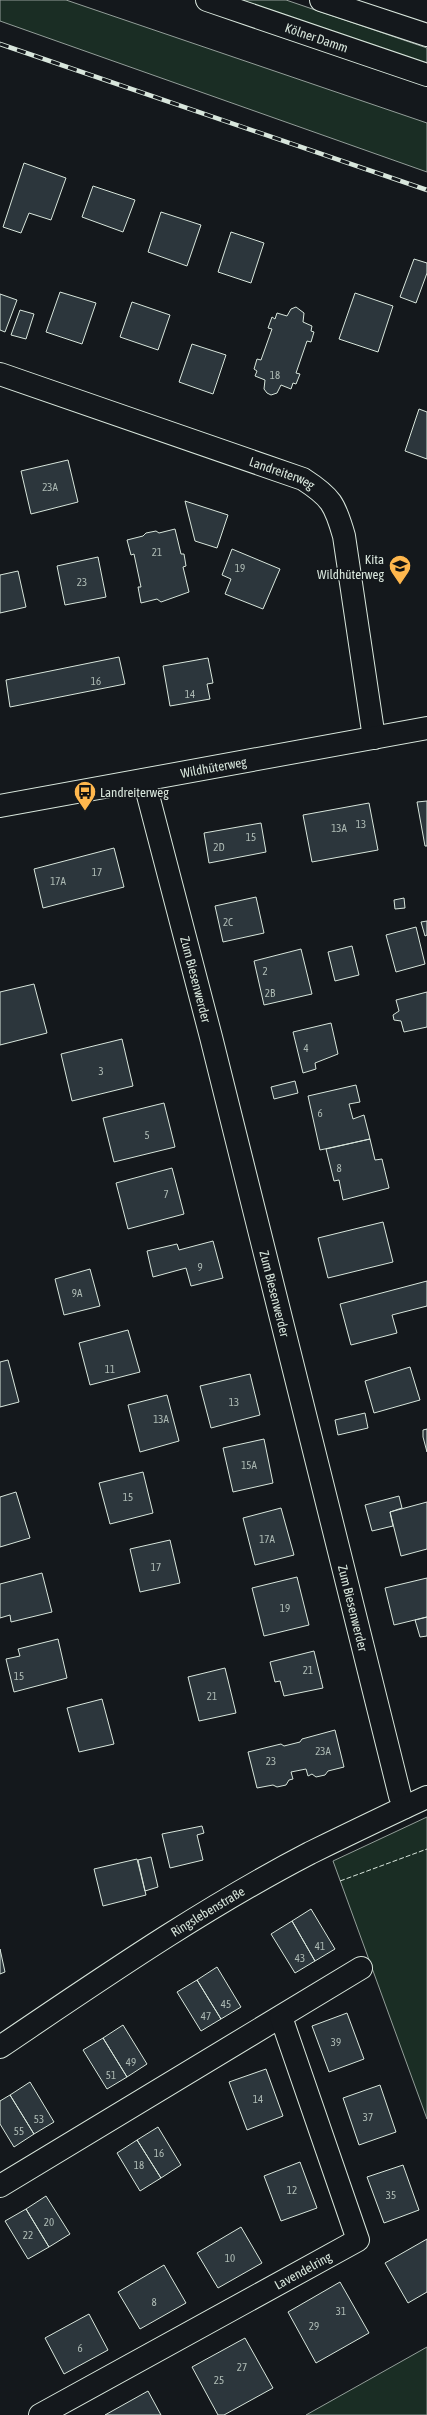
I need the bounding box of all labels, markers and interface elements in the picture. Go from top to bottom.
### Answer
street label: Kölner Damm [283,20,350,56]
house number: 18 [270,369,280,381]
street label: Landreiterweg [247,454,318,493]
house number: 23A [42,481,58,493]
house number: 21 [152,546,162,558]
place label: Kita Wildhüterweg [317,552,384,582]
school or university icon: Kita Wildhüterweg [387,553,413,586]
house number: 19 [235,562,245,574]
house number: 23 [77,576,87,588]
house number: 16 [91,675,101,687]
house number: 14 [185,688,195,700]
street label: Wildhüterweg [179,754,248,781]
bus stop icon: Landreiterweg [72,779,98,812]
place label: Landreiterweg [100,785,169,800]
house number: 13 [356,818,366,830]
house number: 13A [331,822,347,834]
house number: 15 [246,831,256,843]
house number: 2D [213,841,225,853]
house number: 17 [92,866,102,878]
house number: 17A [50,875,66,887]
house number: 2C [223,916,233,928]
street label: Zum Biesenwerder [177,935,214,1024]
house number: 2 [262,965,268,977]
house number: 2B [265,987,276,999]
house number: 4 [303,1042,309,1054]
house number: 3 [98,1065,104,1077]
house number: 6 [317,1107,323,1119]
house number: 5 [144,1129,150,1141]
house number: 8 [336,1162,342,1174]
house number: 7 [163,1188,169,1200]
street label: Zum Biesenwerder [256,1249,292,1339]
house number: 9 [197,1261,203,1273]
house number: 9A [72,1287,83,1299]
house number: 11 [105,1363,115,1375]
house number: 13 [229,1396,239,1408]
house number: 13A [153,1413,169,1425]
house number: 15A [241,1459,257,1471]
house number: 15 [123,1491,133,1503]
house number: 17A [259,1533,275,1545]
house number: 17 [151,1561,161,1573]
street label: Zum Biesenwerder [335,1563,371,1653]
house number: 19 [280,1602,290,1614]
house number: 21 [303,1664,313,1676]
house number: 15 [14,1670,24,1682]
house number: 21 [207,1690,217,1702]
house number: 23A [315,1745,331,1757]
house number: 23 [266,1755,276,1767]
street label: Ringslebenstraße [168,1884,247,1940]
house number: 41 [315,1940,325,1952]
house number: 43 [295,1952,305,1964]
house number: 45 [221,1998,231,2010]
house number: 47 [201,2010,211,2022]
house number: 39 [331,2036,341,2048]
house number: 49 [126,2056,136,2068]
house number: 51 [106,2069,116,2081]
house number: 14 [253,2093,263,2105]
house number: 37 [363,2111,373,2123]
house number: 53 [34,2113,44,2125]
house number: 55 [14,2125,24,2137]
house number: 16 [154,2147,164,2159]
house number: 18 [134,2159,144,2171]
house number: 12 [287,2184,297,2196]
house number: 35 [386,2189,396,2201]
house number: 20 [44,2216,54,2228]
house number: 22 [23,2229,33,2241]
street label: Lavendelring [272,2249,335,2293]
house number: 10 [225,2252,235,2264]
house number: 8 [151,2296,157,2308]
house number: 31 [336,2305,346,2317]
house number: 29 [309,2320,319,2332]
house number: 6 [77,2342,83,2354]
house number: 27 [237,2361,247,2373]
house number: 25 [214,2374,224,2386]

